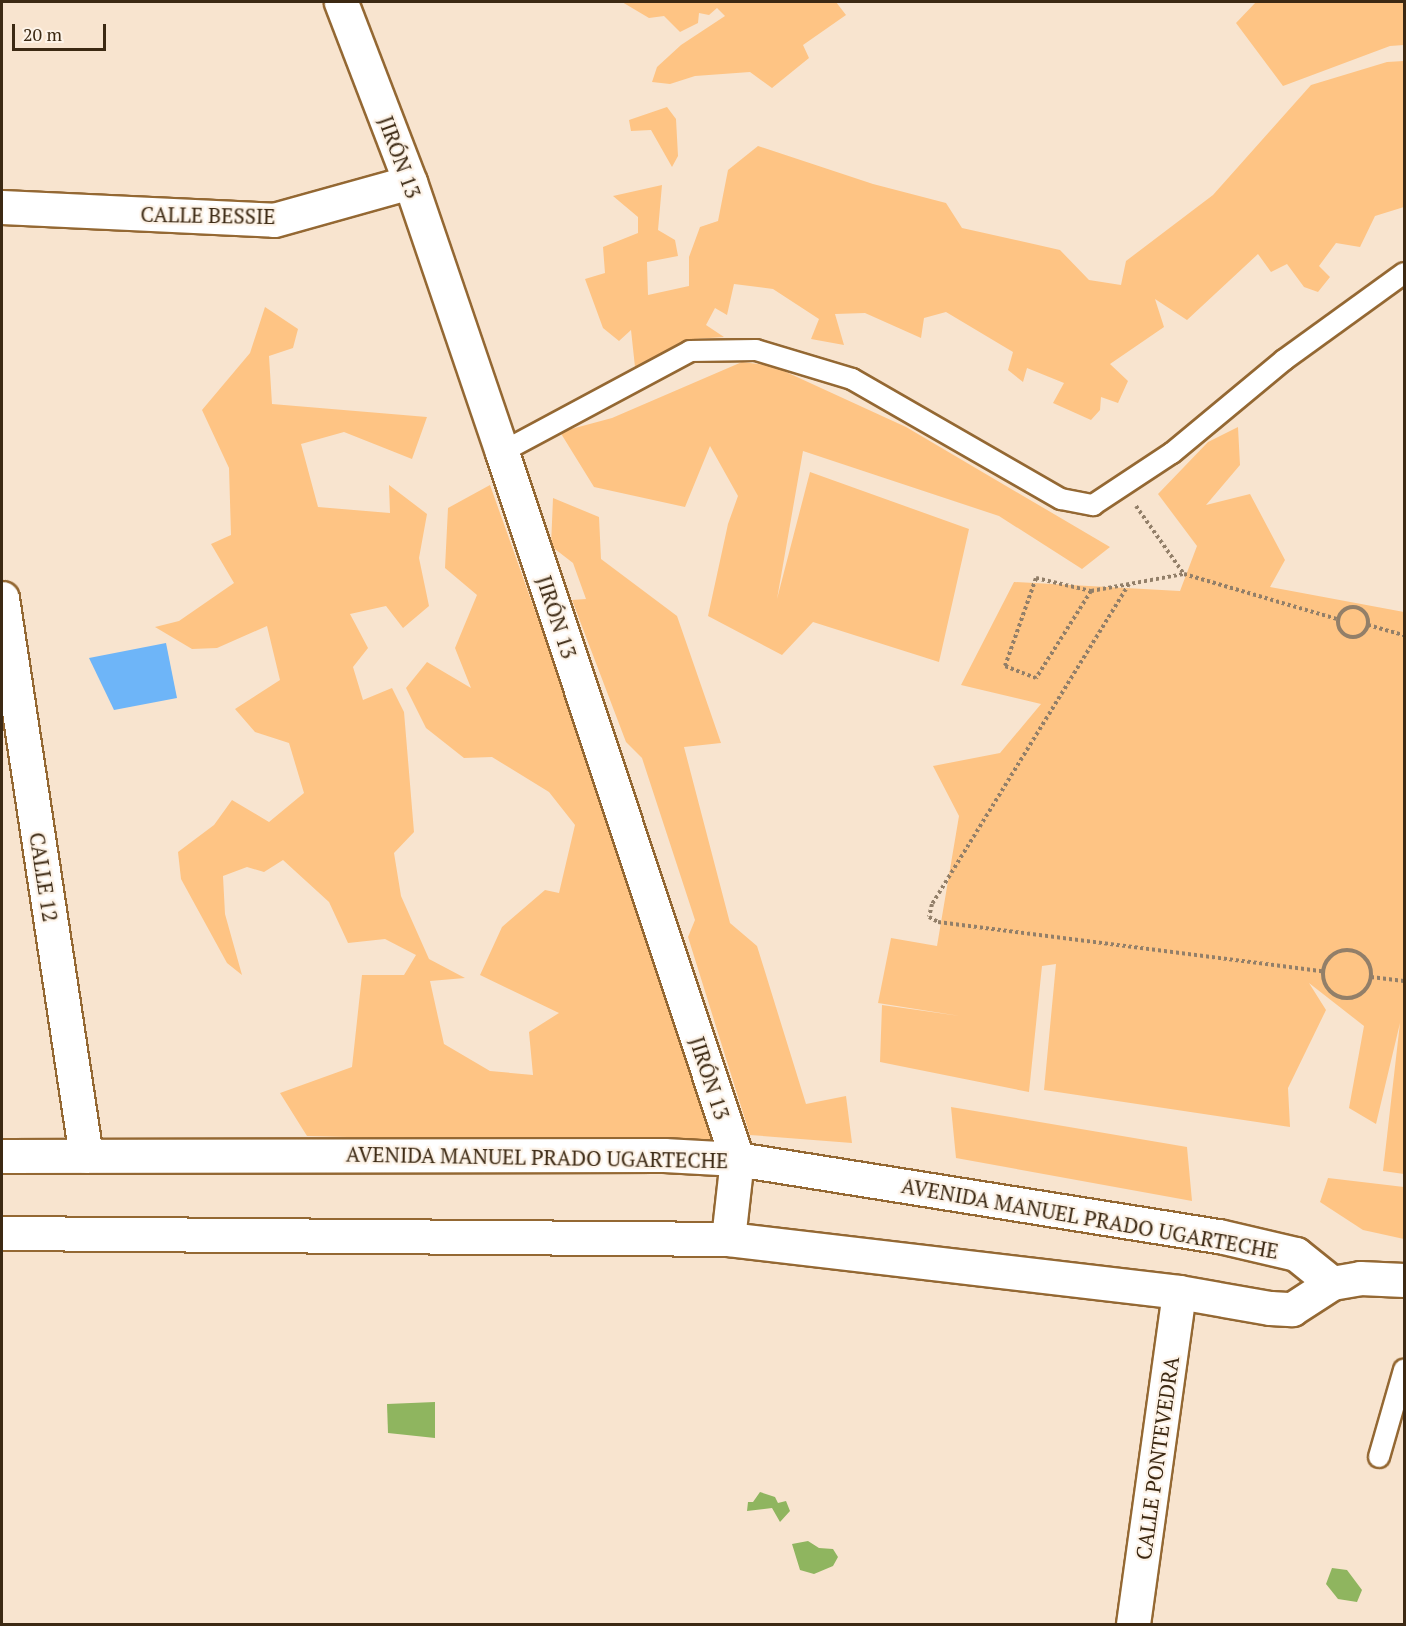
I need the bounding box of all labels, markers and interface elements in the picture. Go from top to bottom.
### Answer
scale bar [15,12,110,50]
text: 20 m [23,22,62,46]
street label: JIRÓN 13 [374,112,426,202]
street label: CALLE BESSIE [140,201,276,229]
street label: JIRÓN 13 [532,572,582,662]
street label: CALLE 12 [25,831,63,923]
street label: JIRÓN 13 [685,1033,735,1123]
street label: AVENIDA MANUEL PRADO UGARTECHE [345,1141,729,1173]
street label: AVENIDA MANUEL PRADO UGARTECHE [899,1172,1281,1264]
street label: CALLE PONTEVEDRA [1130,1355,1184,1561]

